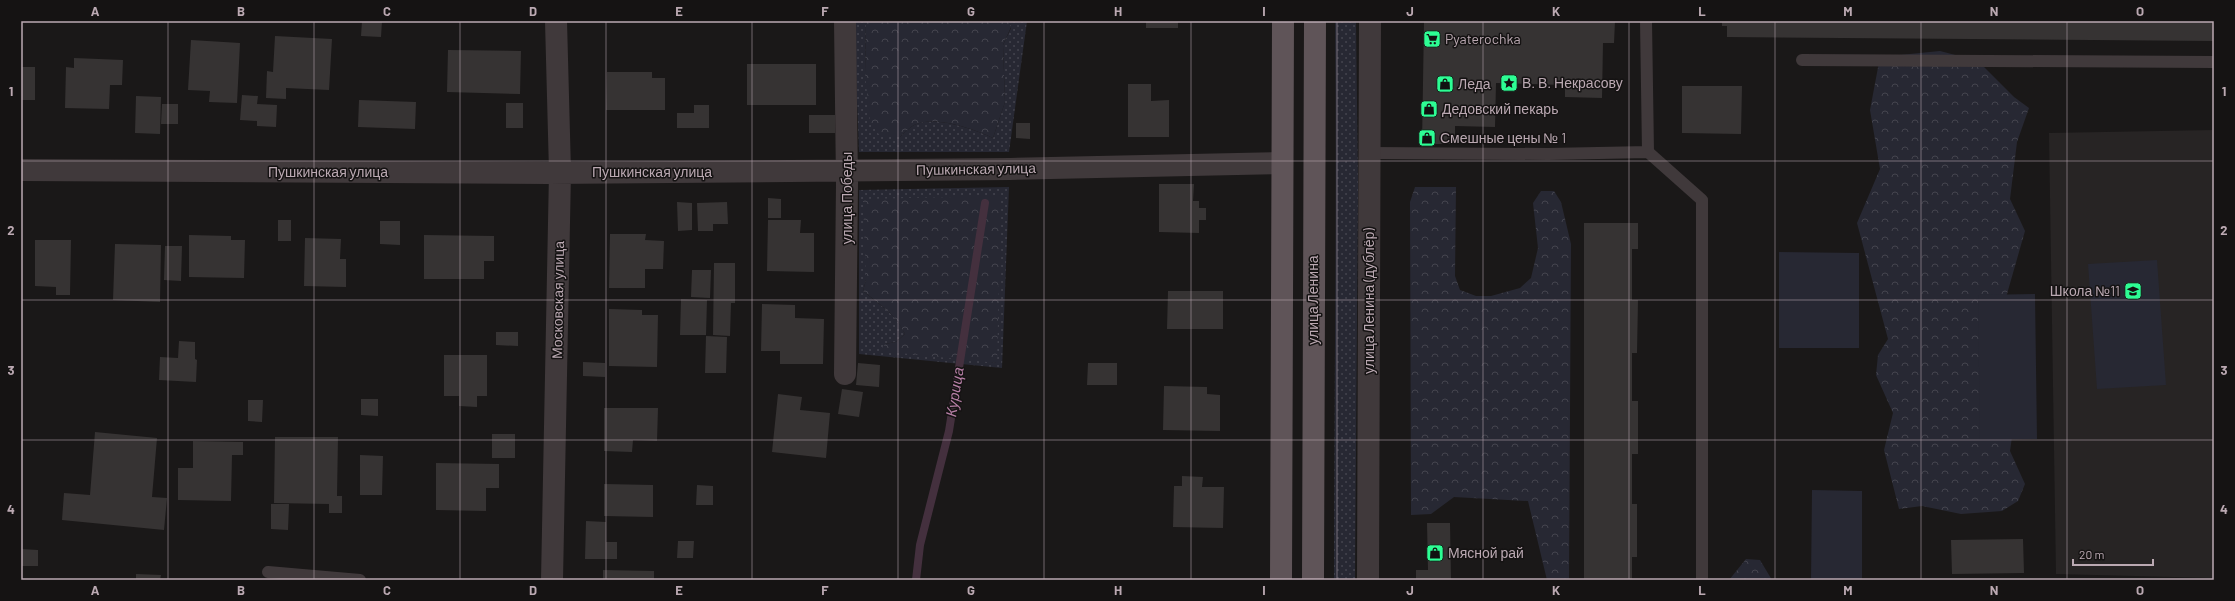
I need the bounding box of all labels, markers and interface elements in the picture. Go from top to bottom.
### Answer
text: A [91,3,100,19]
text: B [237,3,245,19]
text: C [383,3,391,19]
text: D [529,3,537,19]
text: E [675,3,683,19]
text: F [821,3,829,19]
text: G [967,3,975,19]
text: H [1114,3,1122,19]
text: I [1262,3,1266,19]
text: J [1406,3,1414,19]
text: K [1552,3,1560,19]
text: L [1698,3,1706,19]
text: M [1843,3,1853,19]
text: N [1990,3,1998,19]
text: O [2136,3,2144,19]
supermarket icon: Pyaterochka [1422,29,1442,49]
place label: Pyaterochka [1445,30,1521,47]
place icon: В. В. Некрасову [1499,73,1519,93]
shop icon: Леда [1435,74,1455,94]
place label: В. В. Некрасову [1522,74,1623,91]
place label: Леда [1458,75,1491,92]
text: 1 [9,83,13,99]
text: 1 [2222,83,2226,99]
shop icon: Дедовский пекарь [1419,99,1439,119]
place label: Дедовский пекарь [1442,100,1558,117]
shop icon: Смешные цены № 1 [1417,128,1437,148]
place label: Смешные цены № 1 [1440,129,1566,146]
street label: улица Победы [838,152,855,244]
street label: Пушкинская улица [916,159,1036,178]
street label: Пушкинская улица [268,163,388,180]
street label: Пушкинская улица [592,163,712,180]
text: 2 [7,222,15,238]
text: 2 [2220,222,2228,238]
street label: улица Ленина (дублёр) [1360,228,1377,374]
street label: Московская улица [548,241,567,359]
street label: улица Ленина [1304,255,1321,345]
school or university icon: Школа №11 [2123,281,2143,301]
place label: Школа №11 [2050,282,2120,299]
text: 3 [7,362,15,378]
text: 3 [2220,362,2228,378]
water label: Курица [941,366,967,418]
text: 4 [7,501,15,517]
text: 4 [2220,501,2228,517]
scale bar [2073,541,2153,567]
shop icon: Мясной рай [1425,543,1445,563]
place label: Мясной рай [1448,544,1524,561]
text: 20 m [2079,547,2105,561]
text: A [91,582,100,598]
text: B [237,582,245,598]
text: C [383,582,391,598]
text: D [529,582,537,598]
text: E [675,582,683,598]
text: F [821,582,829,598]
text: G [967,582,975,598]
text: H [1114,582,1122,598]
text: I [1262,582,1266,598]
text: J [1406,582,1414,598]
text: K [1552,582,1560,598]
text: L [1698,582,1706,598]
text: M [1843,582,1853,598]
text: N [1990,582,1998,598]
text: O [2136,582,2144,598]

